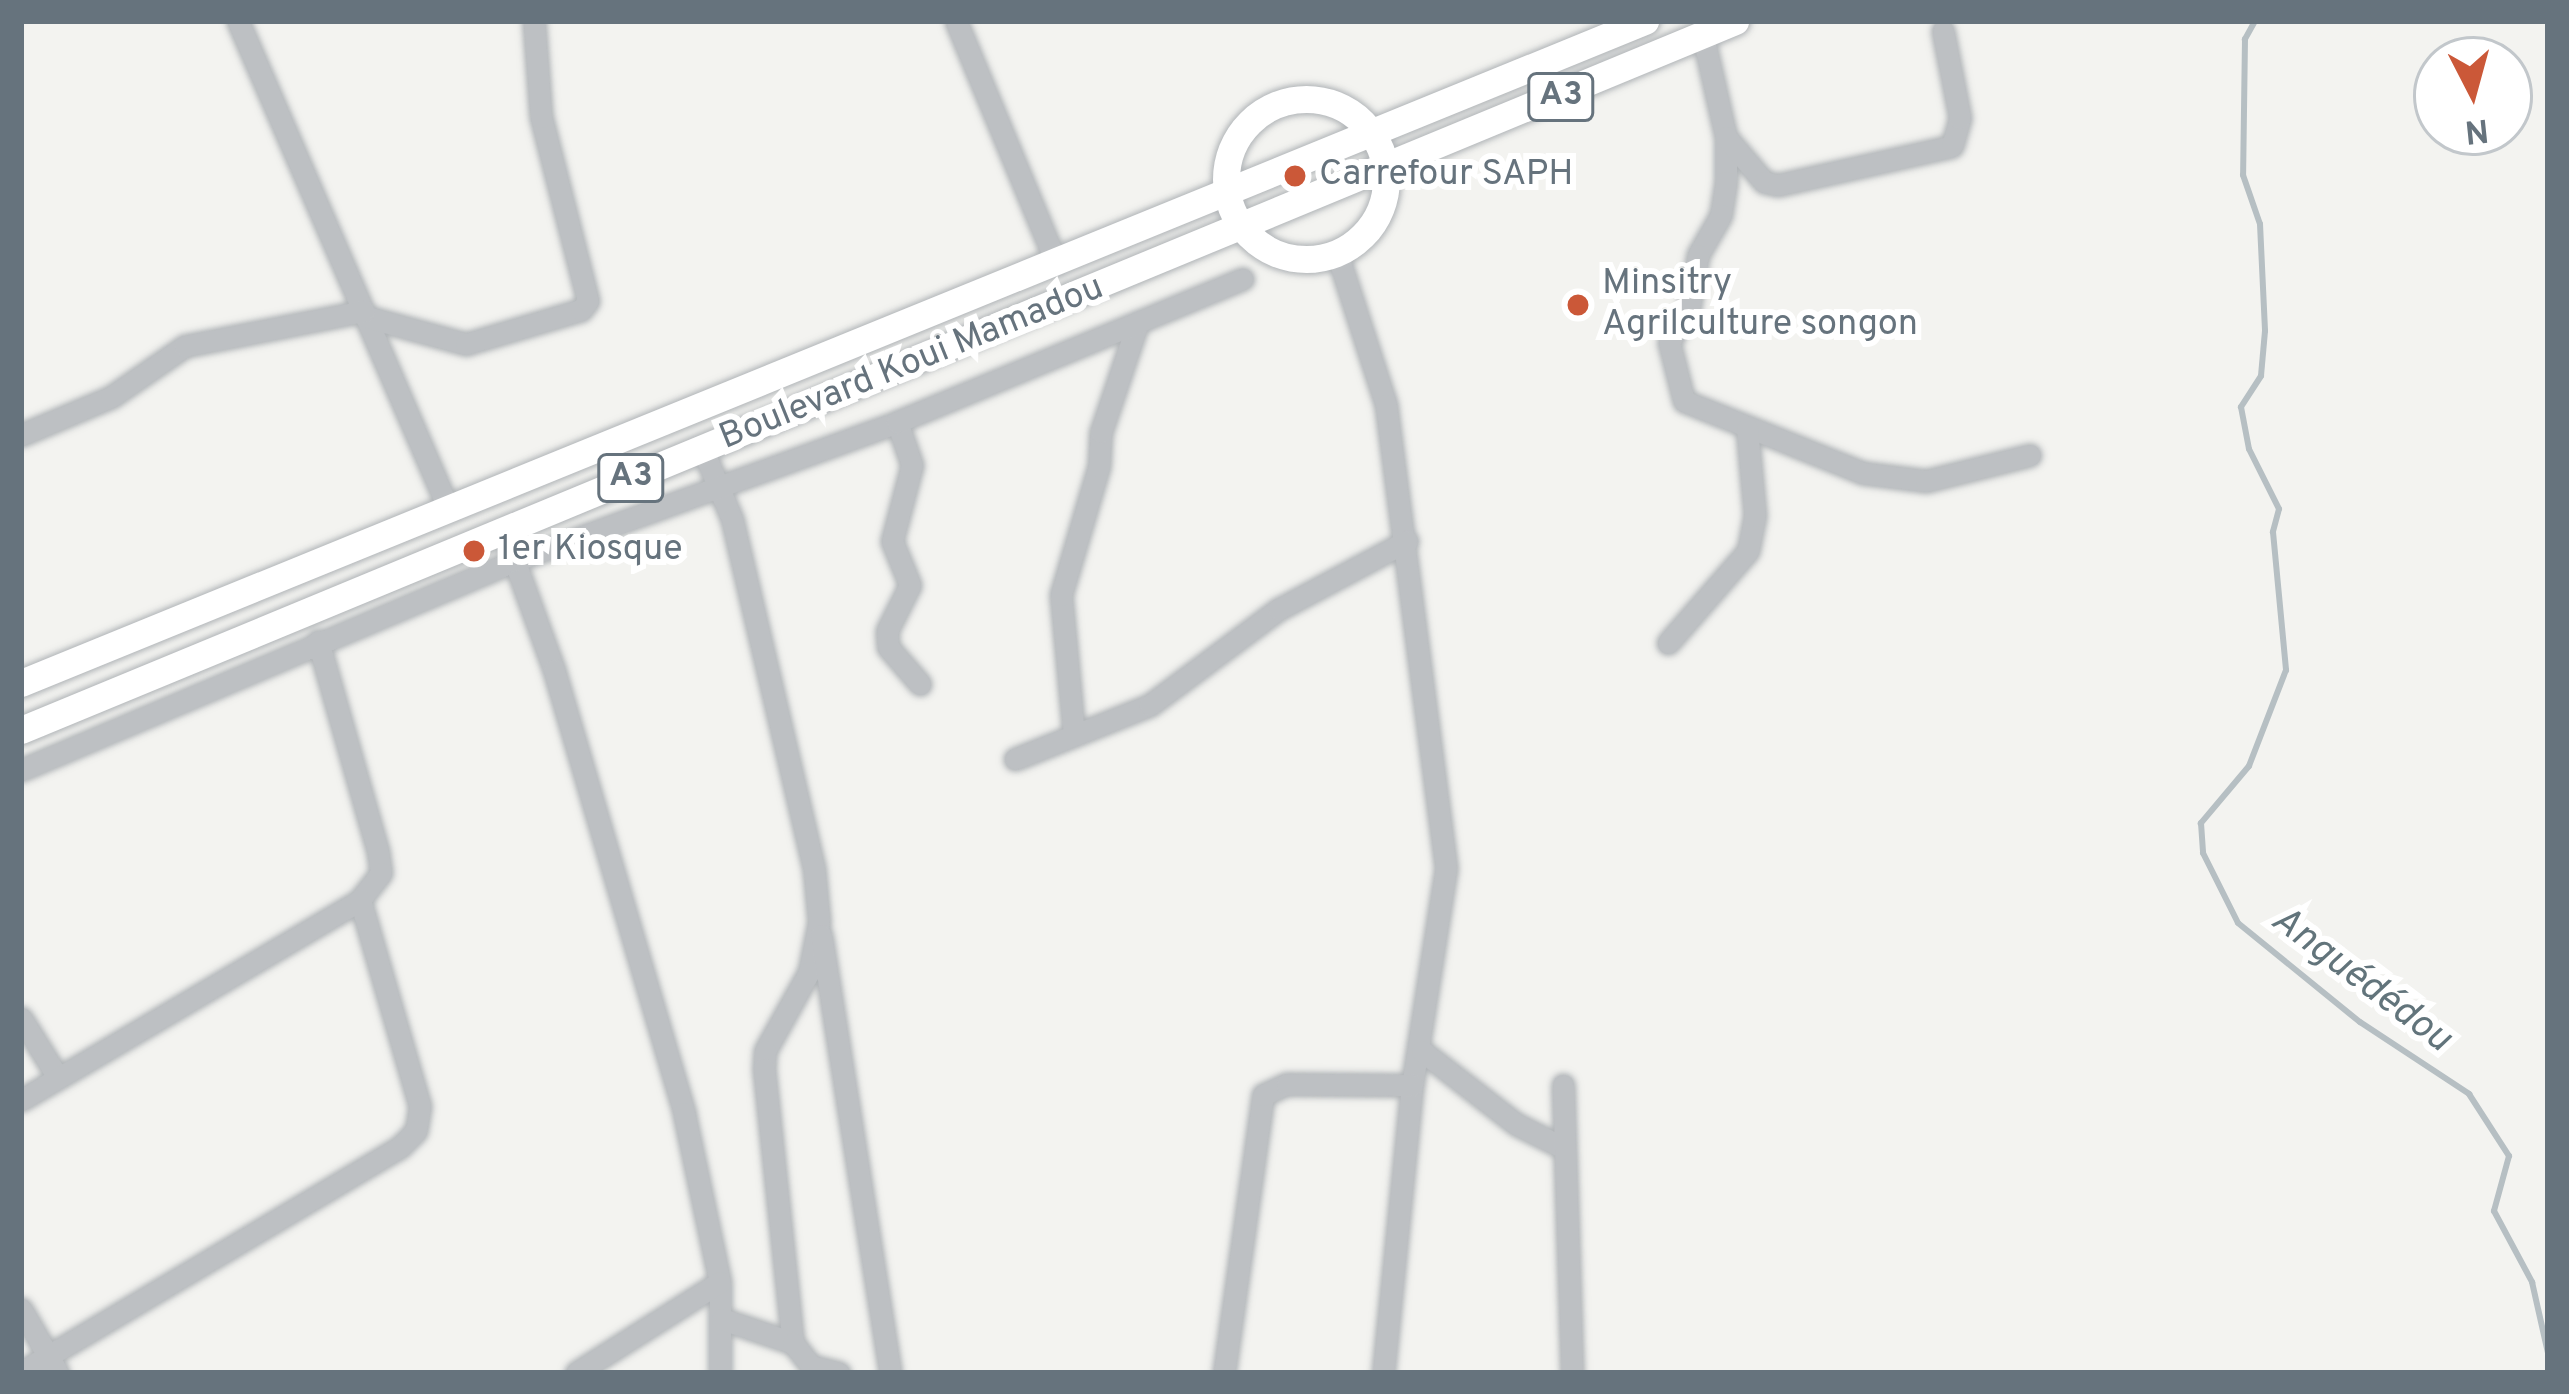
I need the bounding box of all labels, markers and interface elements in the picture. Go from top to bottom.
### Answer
north arrow [2413,36,2533,156]
road number: A3 [1525,70,1597,124]
text: N [2462,107,2490,151]
place label: Carrefour SAPH [1319,154,1574,198]
marker: Carrefour SAPH [1282,163,1308,189]
place label: Minsitry Agrilculture songon [1602,262,1918,347]
street label: Boulevard Koui Mamadou [714,267,1110,461]
marker: Minsitry Agrilculture songon [1565,292,1591,318]
road number: A3 [595,451,667,505]
place label: 1er Kiosque [498,529,683,573]
marker: 1er Kiosque [461,538,487,564]
water label: Anguédédou [2261,898,2459,1064]

